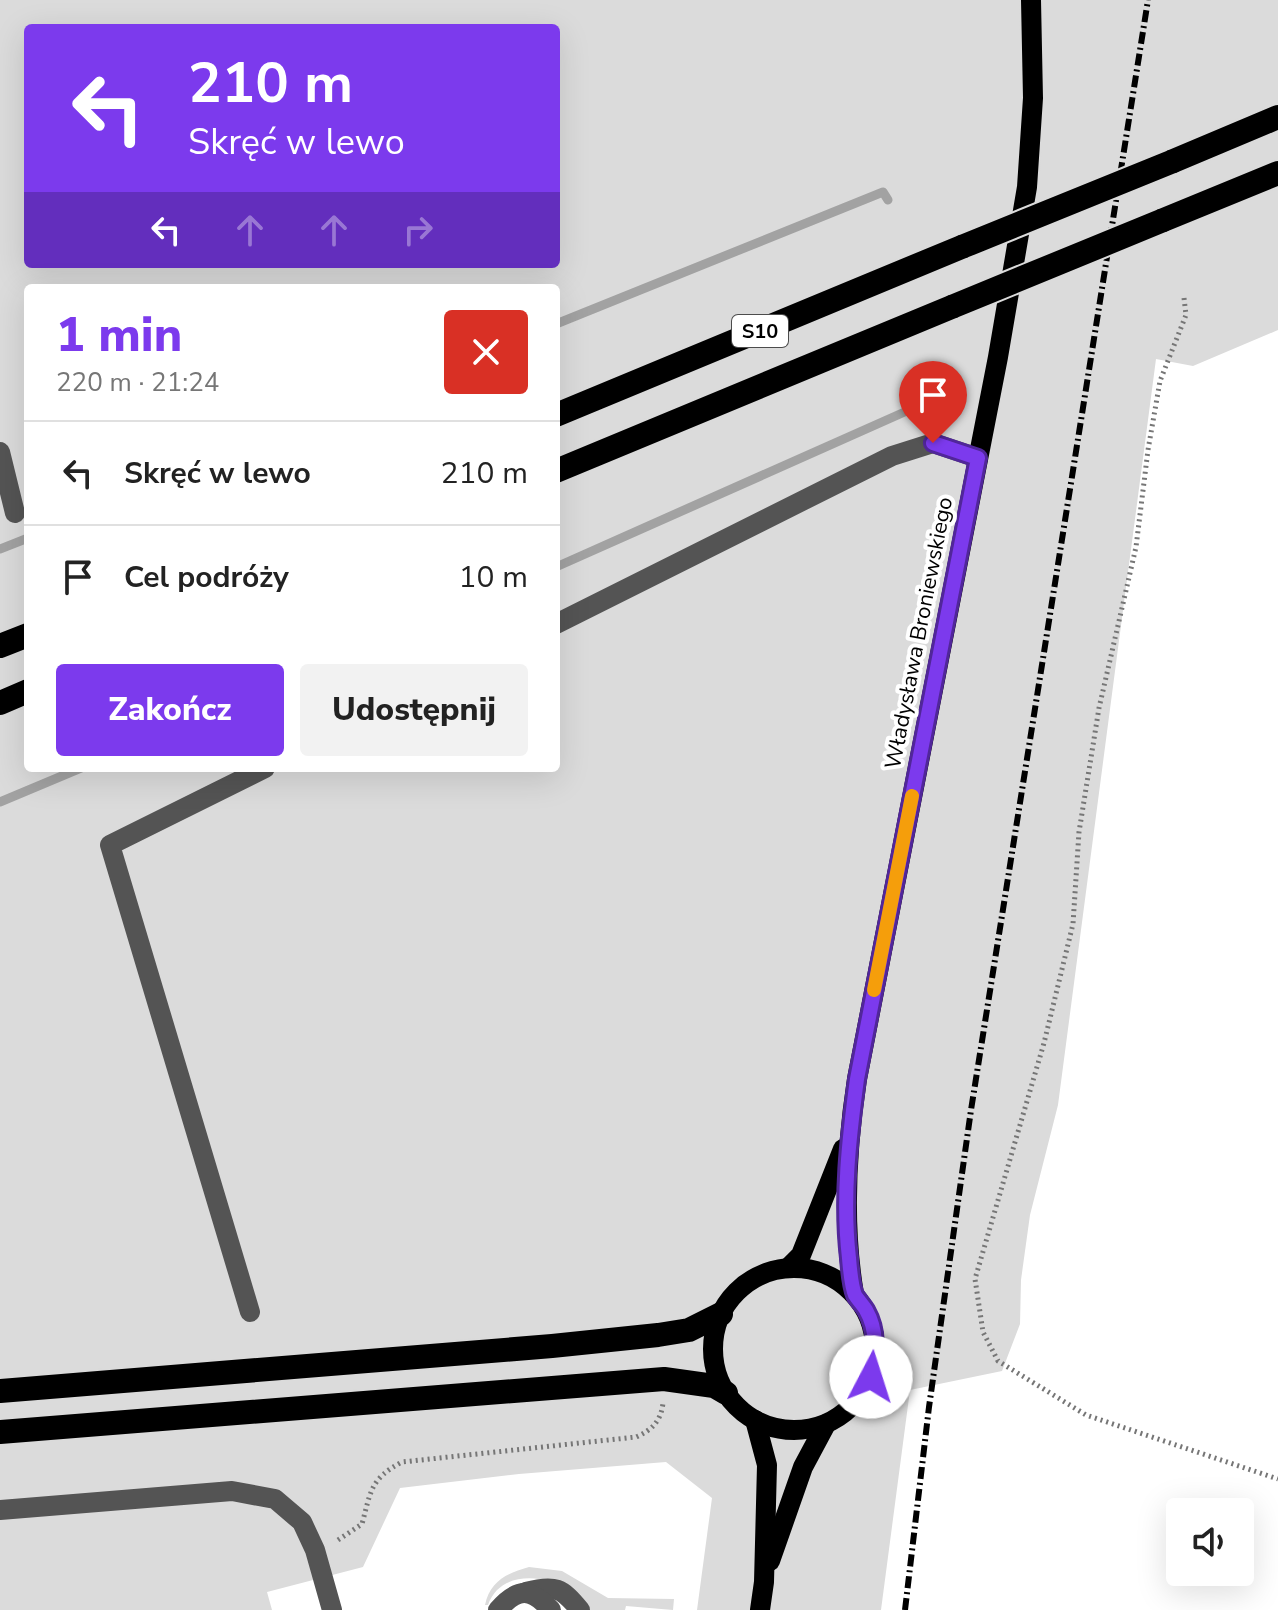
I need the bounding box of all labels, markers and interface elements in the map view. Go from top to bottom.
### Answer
text: 210 m [188,45,353,122]
icon: left [56,56,160,160]
text: Skręć w lewo [188,118,405,167]
icon: left [144,208,188,252]
icon: ahead [228,208,272,252]
icon: ahead [312,208,356,252]
icon: right [396,208,440,252]
text: 1 min [56,302,182,368]
button: close [444,310,528,394]
road number: S10 [732,315,788,347]
pin [899,361,967,443]
text: 220 m · 21:24 [56,365,219,400]
icon: arrive [911,373,955,417]
icon: left [56,451,100,495]
text: Skręć w lewo [124,453,311,494]
text: 210 m [441,453,528,494]
street label: Władysława Broniewskiego [878,494,960,772]
icon: arrive [56,555,100,599]
text: Cel podróży [124,557,289,598]
text: 10 m [459,557,528,598]
button: Zakończ [56,664,284,756]
button: Udostępnij [300,664,528,756]
position arrow [829,1335,913,1419]
map controls [1166,1498,1254,1586]
button: sound [1166,1498,1254,1586]

